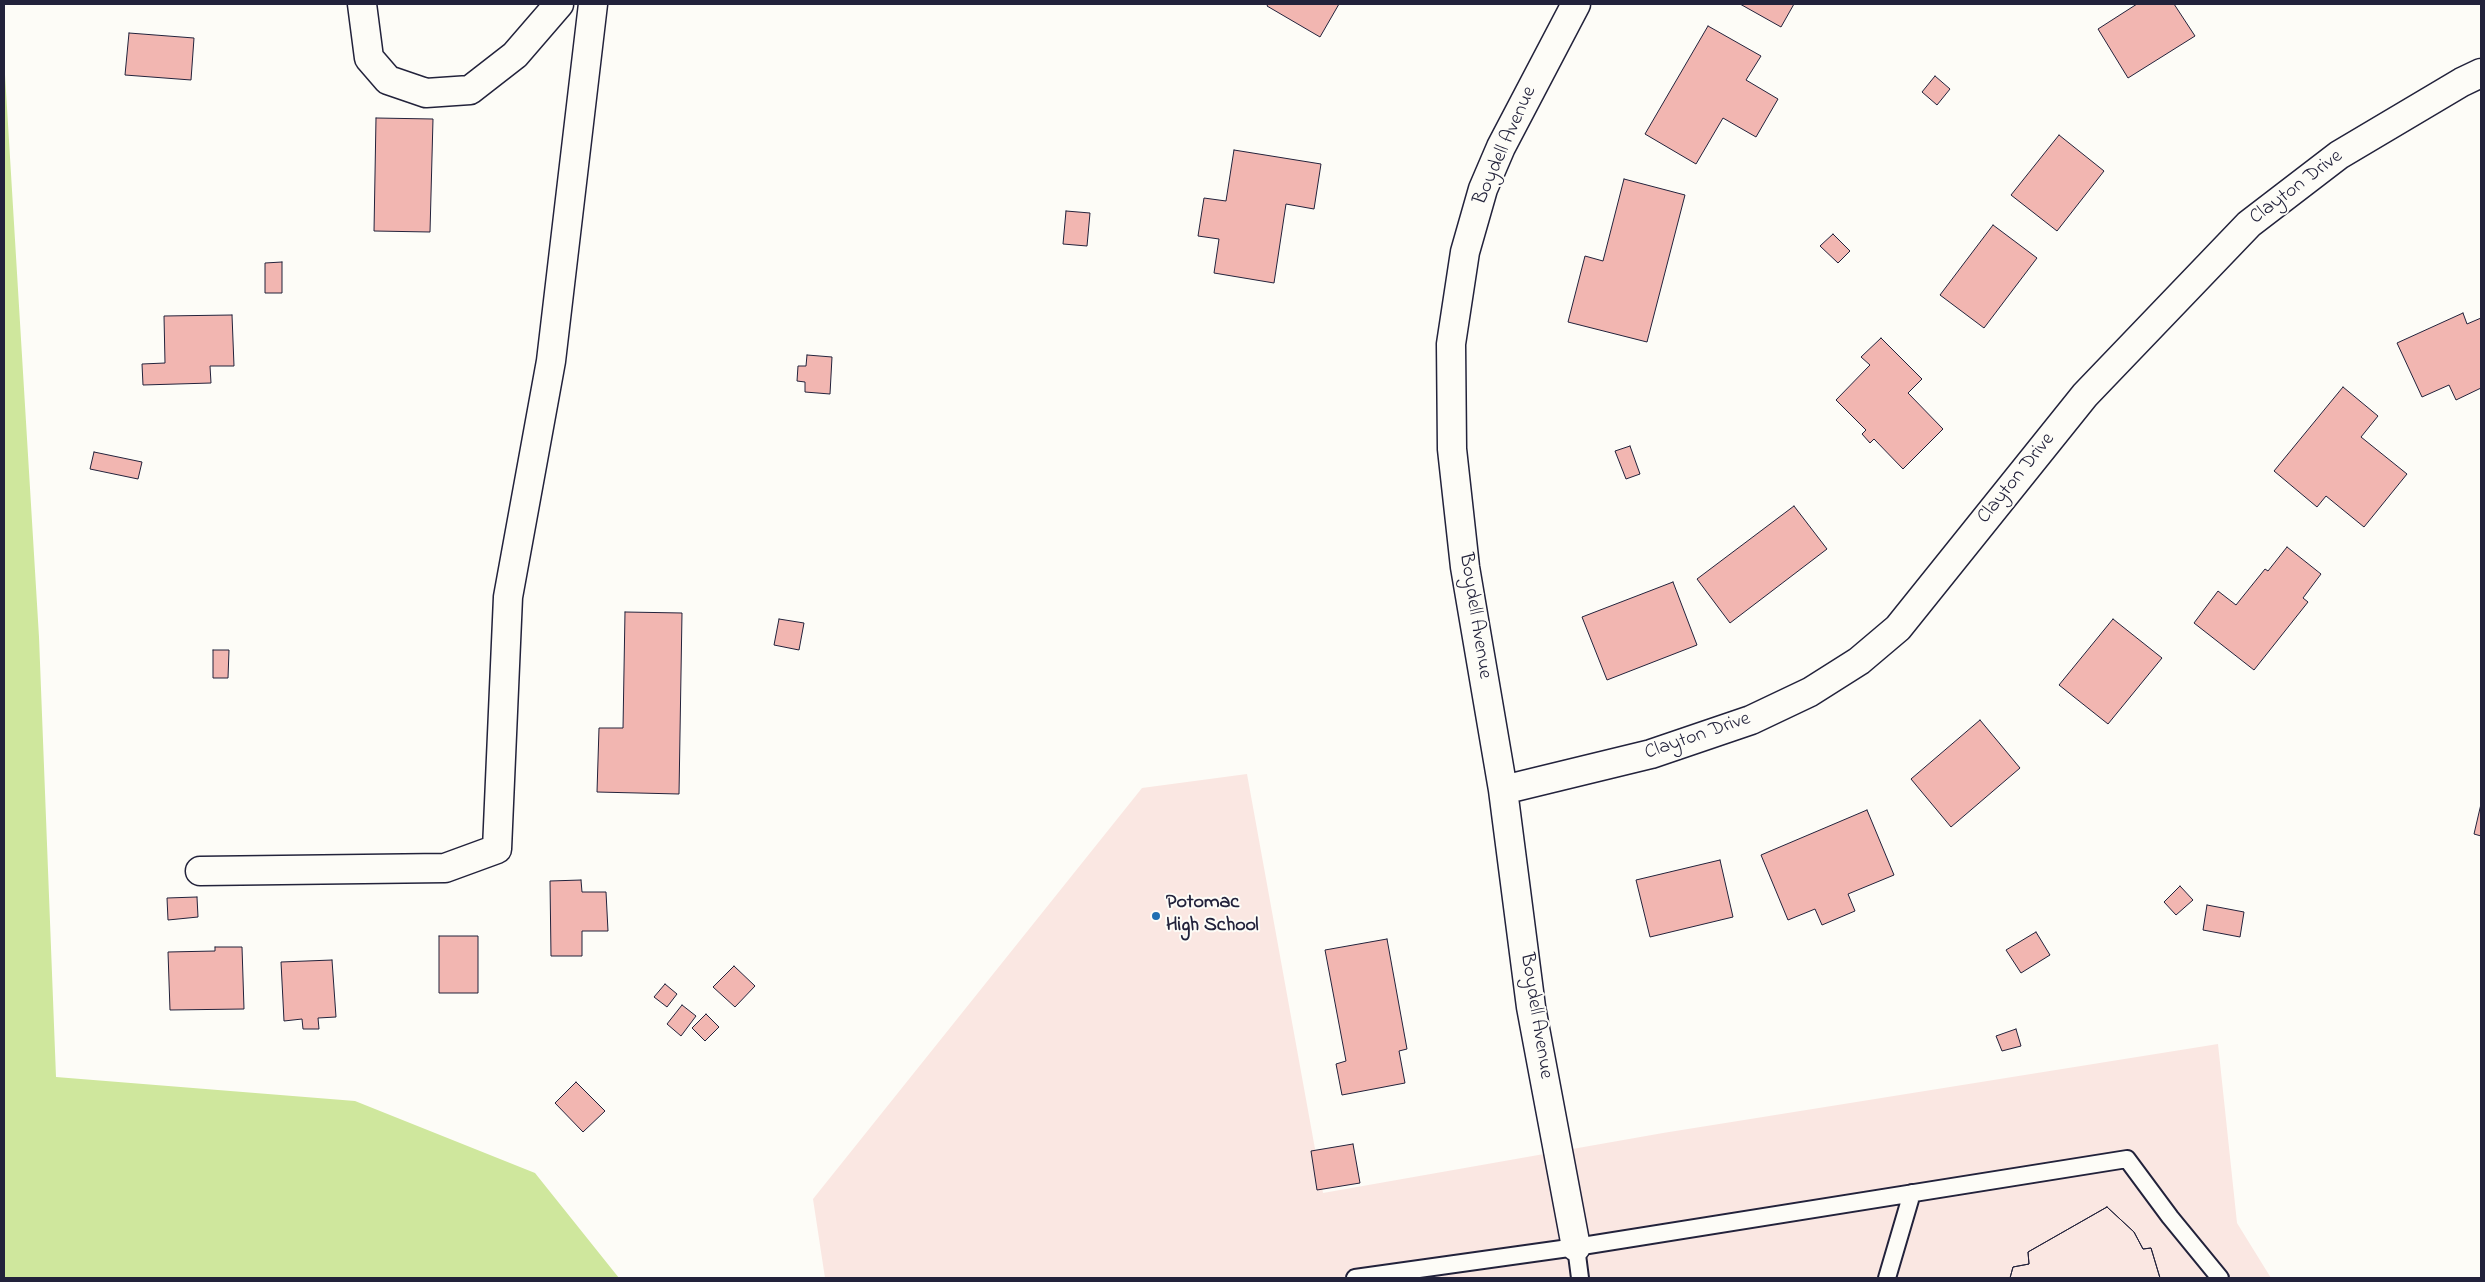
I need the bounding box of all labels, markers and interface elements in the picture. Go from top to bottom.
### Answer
street label: Boydell Avenue [1469,83,1543,209]
street label: Clayton Drive [2246,145,2348,231]
street label: Clayton Drive [1973,429,2061,529]
street label: Boydell Avenue [1452,551,1496,681]
street label: Clayton Drive [1642,708,1754,766]
place label: Potomac High School [1166,892,1259,939]
marker: Potomac High School [1150,910,1162,922]
street label: Boydell Avenue [1513,951,1557,1081]

